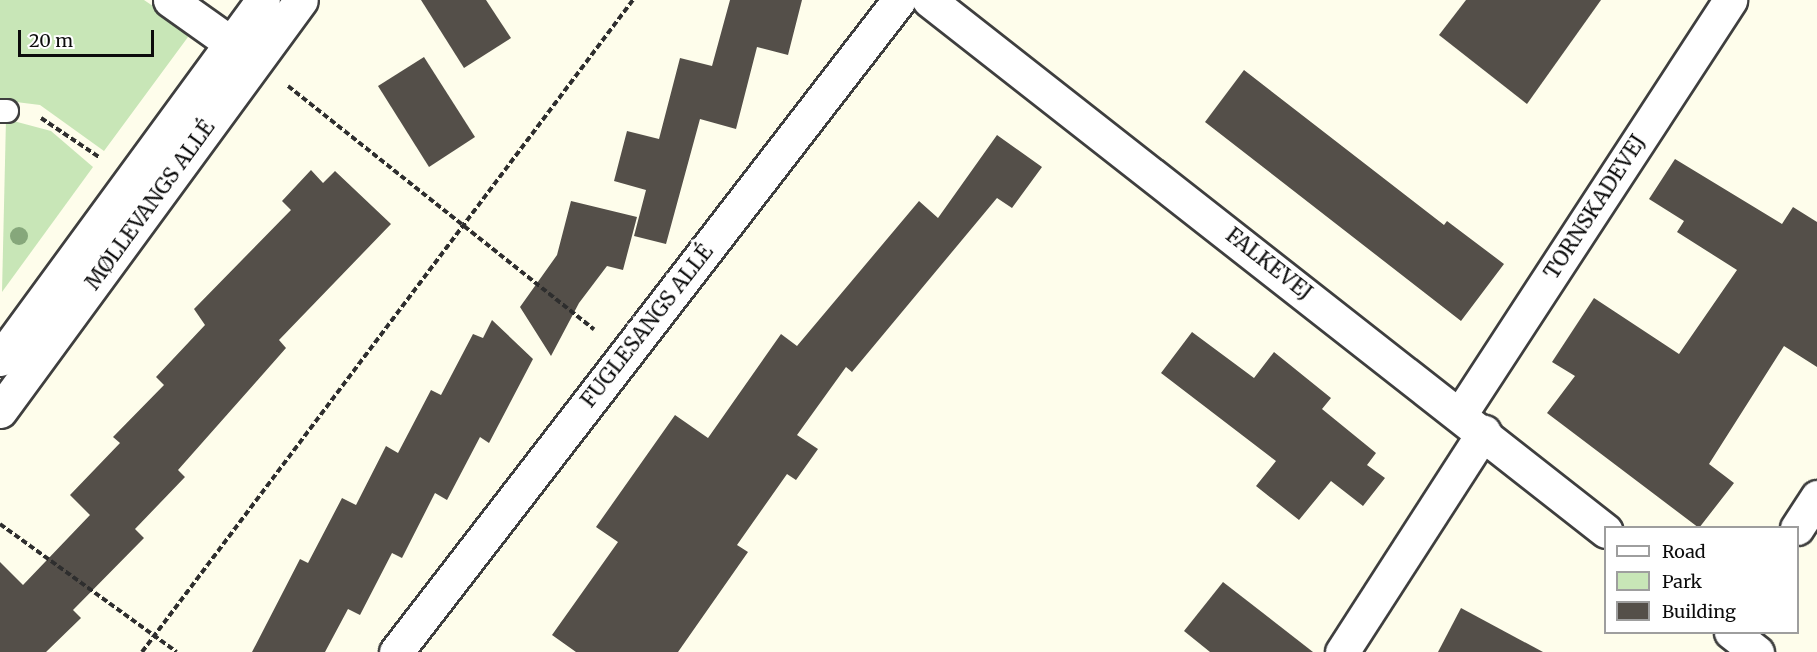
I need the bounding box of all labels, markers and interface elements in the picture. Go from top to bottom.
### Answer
scale bar [21,18,158,56]
text: 20 m [29,29,73,52]
street label: MØLLEVANGS ALLÉ [80,115,220,295]
street label: TORNSKADEVEJ [1539,130,1651,284]
street label: FALKEVEJ [1221,222,1317,306]
street label: FUGLESANGS ALLÉ [576,240,718,412]
legend [1604,526,1799,634]
text: Road [1662,540,1706,563]
text: Park [1662,570,1702,593]
text: Building [1662,600,1736,623]

